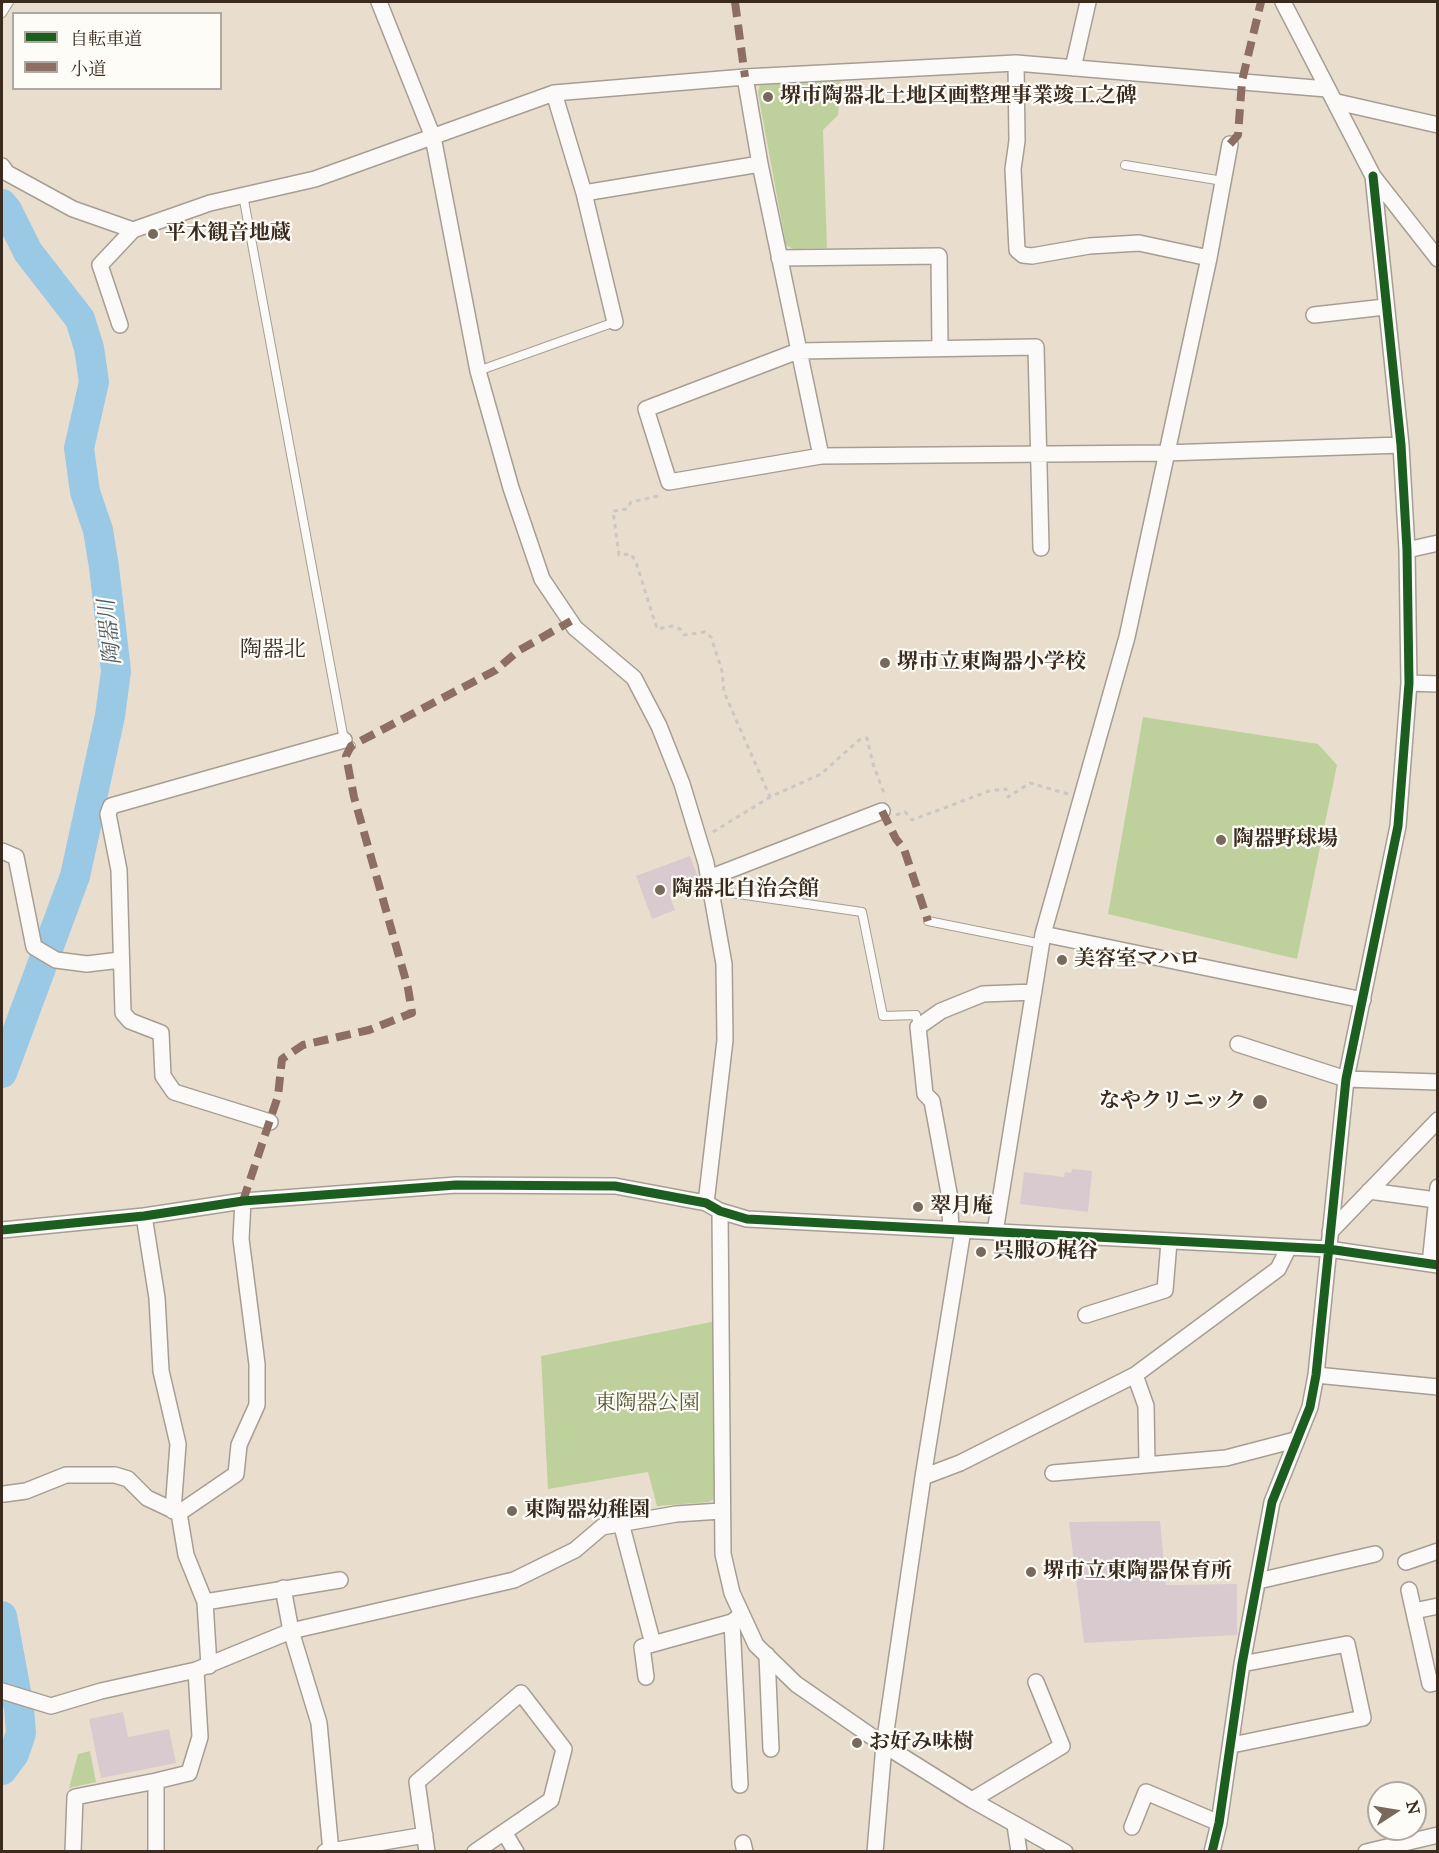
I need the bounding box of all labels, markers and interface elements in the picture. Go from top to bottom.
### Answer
legend [12,12,222,90]
text: 自転車道 [70,28,142,50]
text: 小道 [70,58,106,80]
place label: 堺市陶器北土地区画整理事業竣工之碑 [780,84,1137,110]
marker: 堺市陶器北土地区画整理事業竣工之碑 [761,90,775,104]
place label: 平木観音地蔵 [165,221,291,247]
marker: 平木観音地蔵 [146,227,160,241]
water label: 陶器川 [94,598,128,666]
district label: 陶器北 [240,638,306,664]
place label: 堺市立東陶器小学校 [897,650,1086,676]
marker: 堺市立東陶器小学校 [878,656,892,670]
place label: 陶器野球場 [1233,827,1338,853]
marker: 陶器野球場 [1214,833,1228,847]
place label: 陶器北自治会館 [672,877,819,903]
marker: 陶器北自治会館 [653,883,667,897]
place label: 美容室マハロ [1074,947,1200,973]
marker: 美容室マハロ [1055,953,1069,967]
place label: なやクリニック [1099,1089,1246,1115]
marker: なやクリニック [1251,1093,1269,1111]
place label: 翠月庵 [930,1194,993,1220]
marker: 翠月庵 [911,1200,925,1214]
place label: 呉服の梶谷 [993,1239,1098,1265]
marker: 呉服の梶谷 [974,1245,988,1259]
park label: 東陶器公園 [595,1391,699,1417]
place label: 東陶器幼稚園 [524,1498,650,1524]
marker: 東陶器幼稚園 [505,1504,519,1518]
place label: 堺市立東陶器保育所 [1043,1559,1232,1585]
marker: 堺市立東陶器保育所 [1024,1565,1038,1579]
place label: お好み味樹 [869,1730,974,1756]
marker: お好み味樹 [850,1736,864,1750]
north arrow [1367,1781,1427,1841]
text: N [1402,1799,1424,1816]

